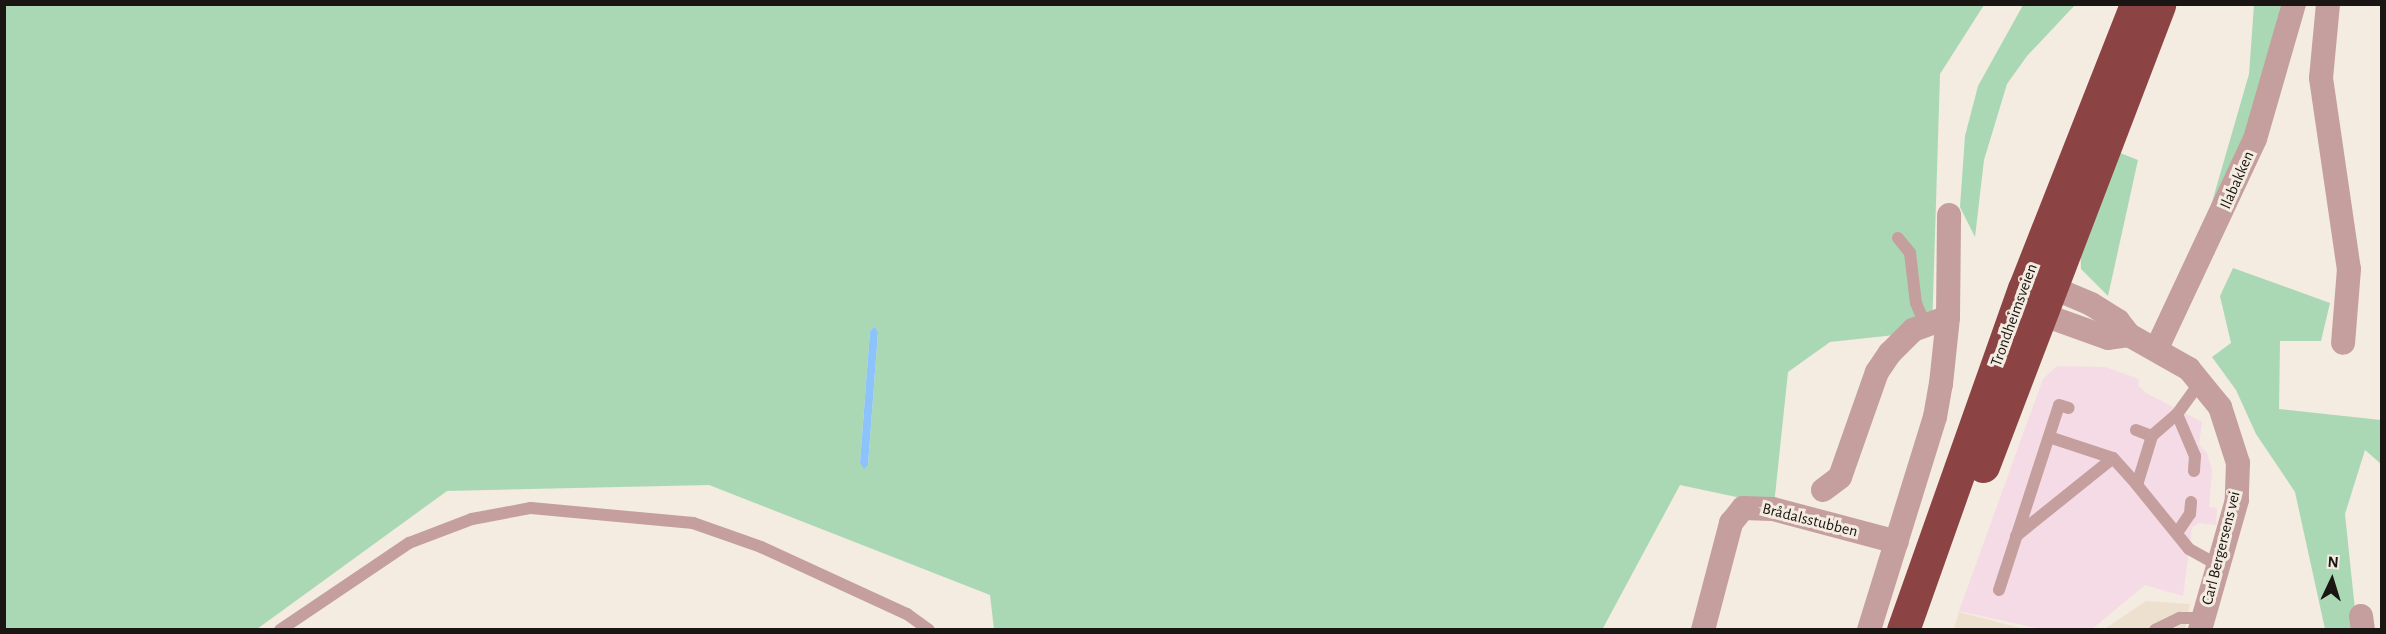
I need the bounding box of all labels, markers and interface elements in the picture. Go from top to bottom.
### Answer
street label: Ilabakken [2216,148,2258,212]
street label: Trondheimsveien [1987,261,2041,369]
street label: Carl Bergersens vei [2198,489,2244,607]
street label: Brådalsstubben [1760,499,1860,541]
north arrow [2302,550,2362,610]
text: N [2327,554,2339,570]

